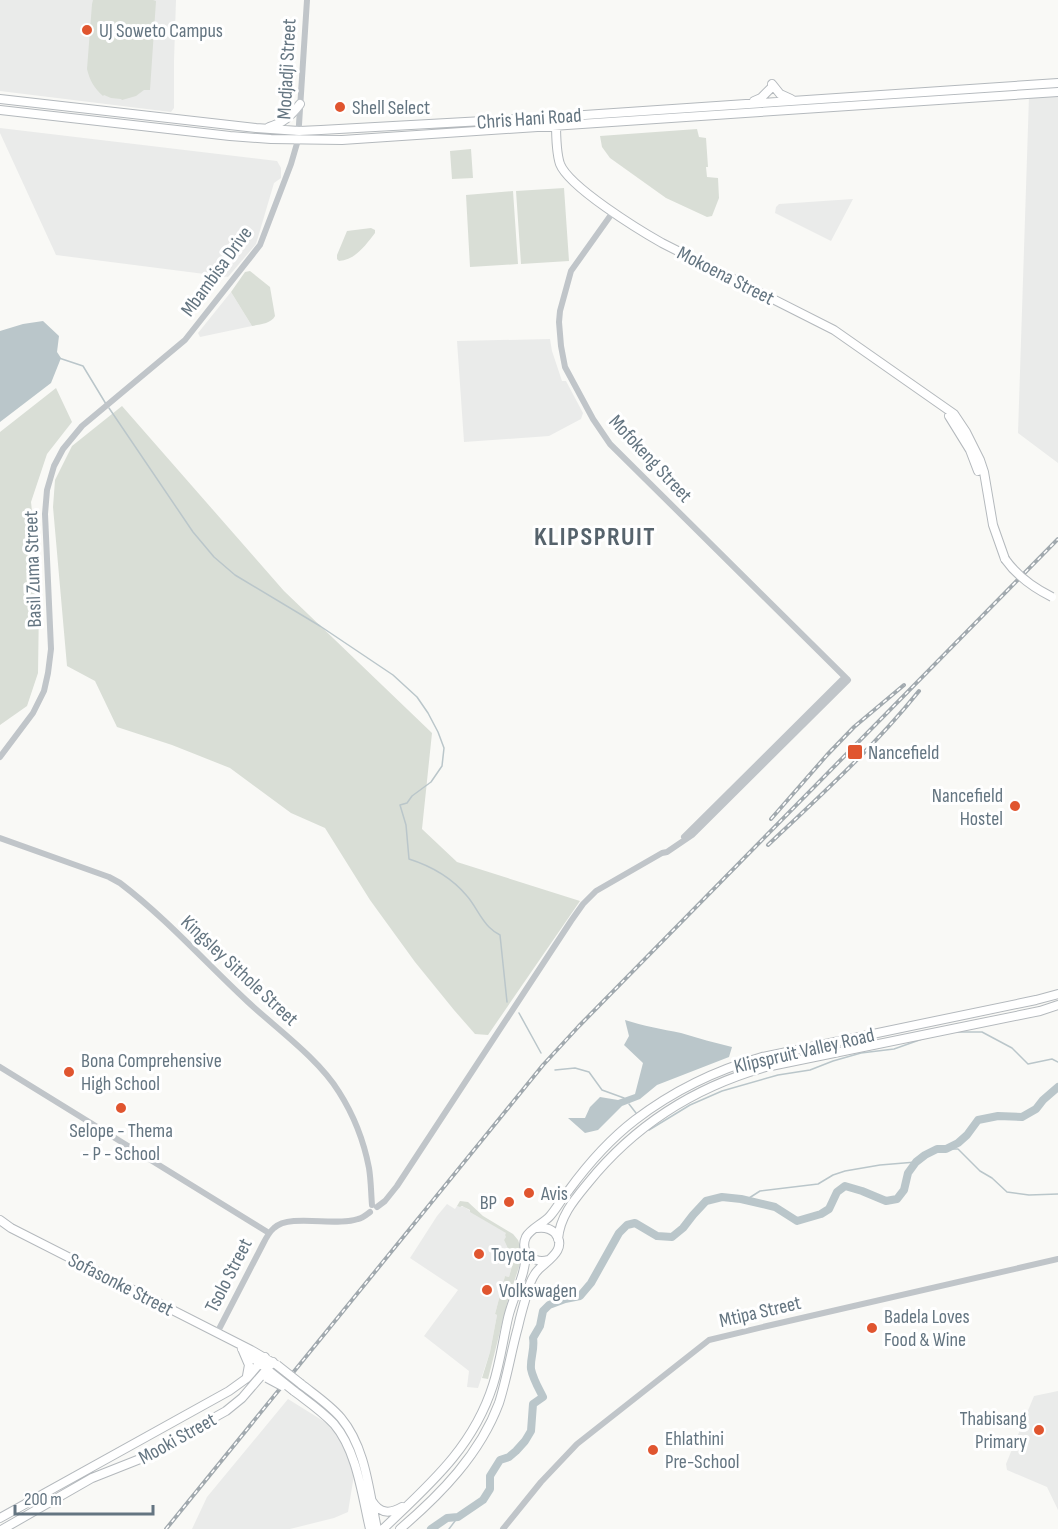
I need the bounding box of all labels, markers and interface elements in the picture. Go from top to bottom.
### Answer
street label: Modjadji Street [272,18,302,120]
place label: UJ Soweto Campus [99,19,223,43]
marker: UJ Soweto Campus [80,23,94,37]
place label: Shell Select [352,96,430,120]
marker: Shell Select [333,100,347,114]
street label: Chris Hani Road [476,103,582,135]
street label: Mbambisa Drive [176,222,258,321]
street label: Mokoena Street [673,241,778,311]
street label: Mofokeng Street [604,410,697,507]
street label: Basil Zuma Street [19,510,47,628]
district label: KLIPSPRUIT [534,522,656,553]
place label: Nancefield [868,741,939,765]
marker: Nancefield [846,743,864,761]
place label: Nancefield Hostel [932,784,1003,831]
marker: Nancefield Hostel [1008,799,1022,813]
street label: Kingsley Sithole Street [176,910,303,1031]
street label: Klipspruit Valley Road [732,1023,877,1079]
place label: Bona Comprehensive High School [81,1049,222,1096]
marker: Bona Comprehensive High School [62,1065,76,1079]
marker: Selope - Thema - P - School [114,1101,128,1115]
place label: Selope - Thema - P - School [69,1119,173,1166]
place label: Avis [540,1182,568,1206]
marker: Avis [522,1186,536,1200]
place label: BP [480,1191,497,1215]
marker: BP [502,1195,516,1209]
street label: Tsolo Street [200,1234,258,1316]
place label: Toyota [491,1243,536,1267]
marker: Toyota [472,1247,486,1261]
street label: Sofasonke Street [64,1248,177,1322]
place label: Volkswagen [499,1279,577,1303]
marker: Volkswagen [480,1283,494,1297]
street label: Mtipa Street [717,1291,803,1333]
place label: Badela Loves Food & Wine [884,1305,970,1352]
marker: Badela Loves Food & Wine [865,1321,879,1335]
place label: Thabisang Primary [959,1407,1027,1454]
street label: Mooki Street [134,1408,221,1470]
marker: Thabisang Primary [1032,1423,1046,1437]
place label: Ehlathini Pre-School [665,1427,740,1474]
marker: Ehlathini Pre-School [646,1443,660,1457]
scale bar [15,1478,153,1516]
text: 200 m [24,1489,62,1510]

